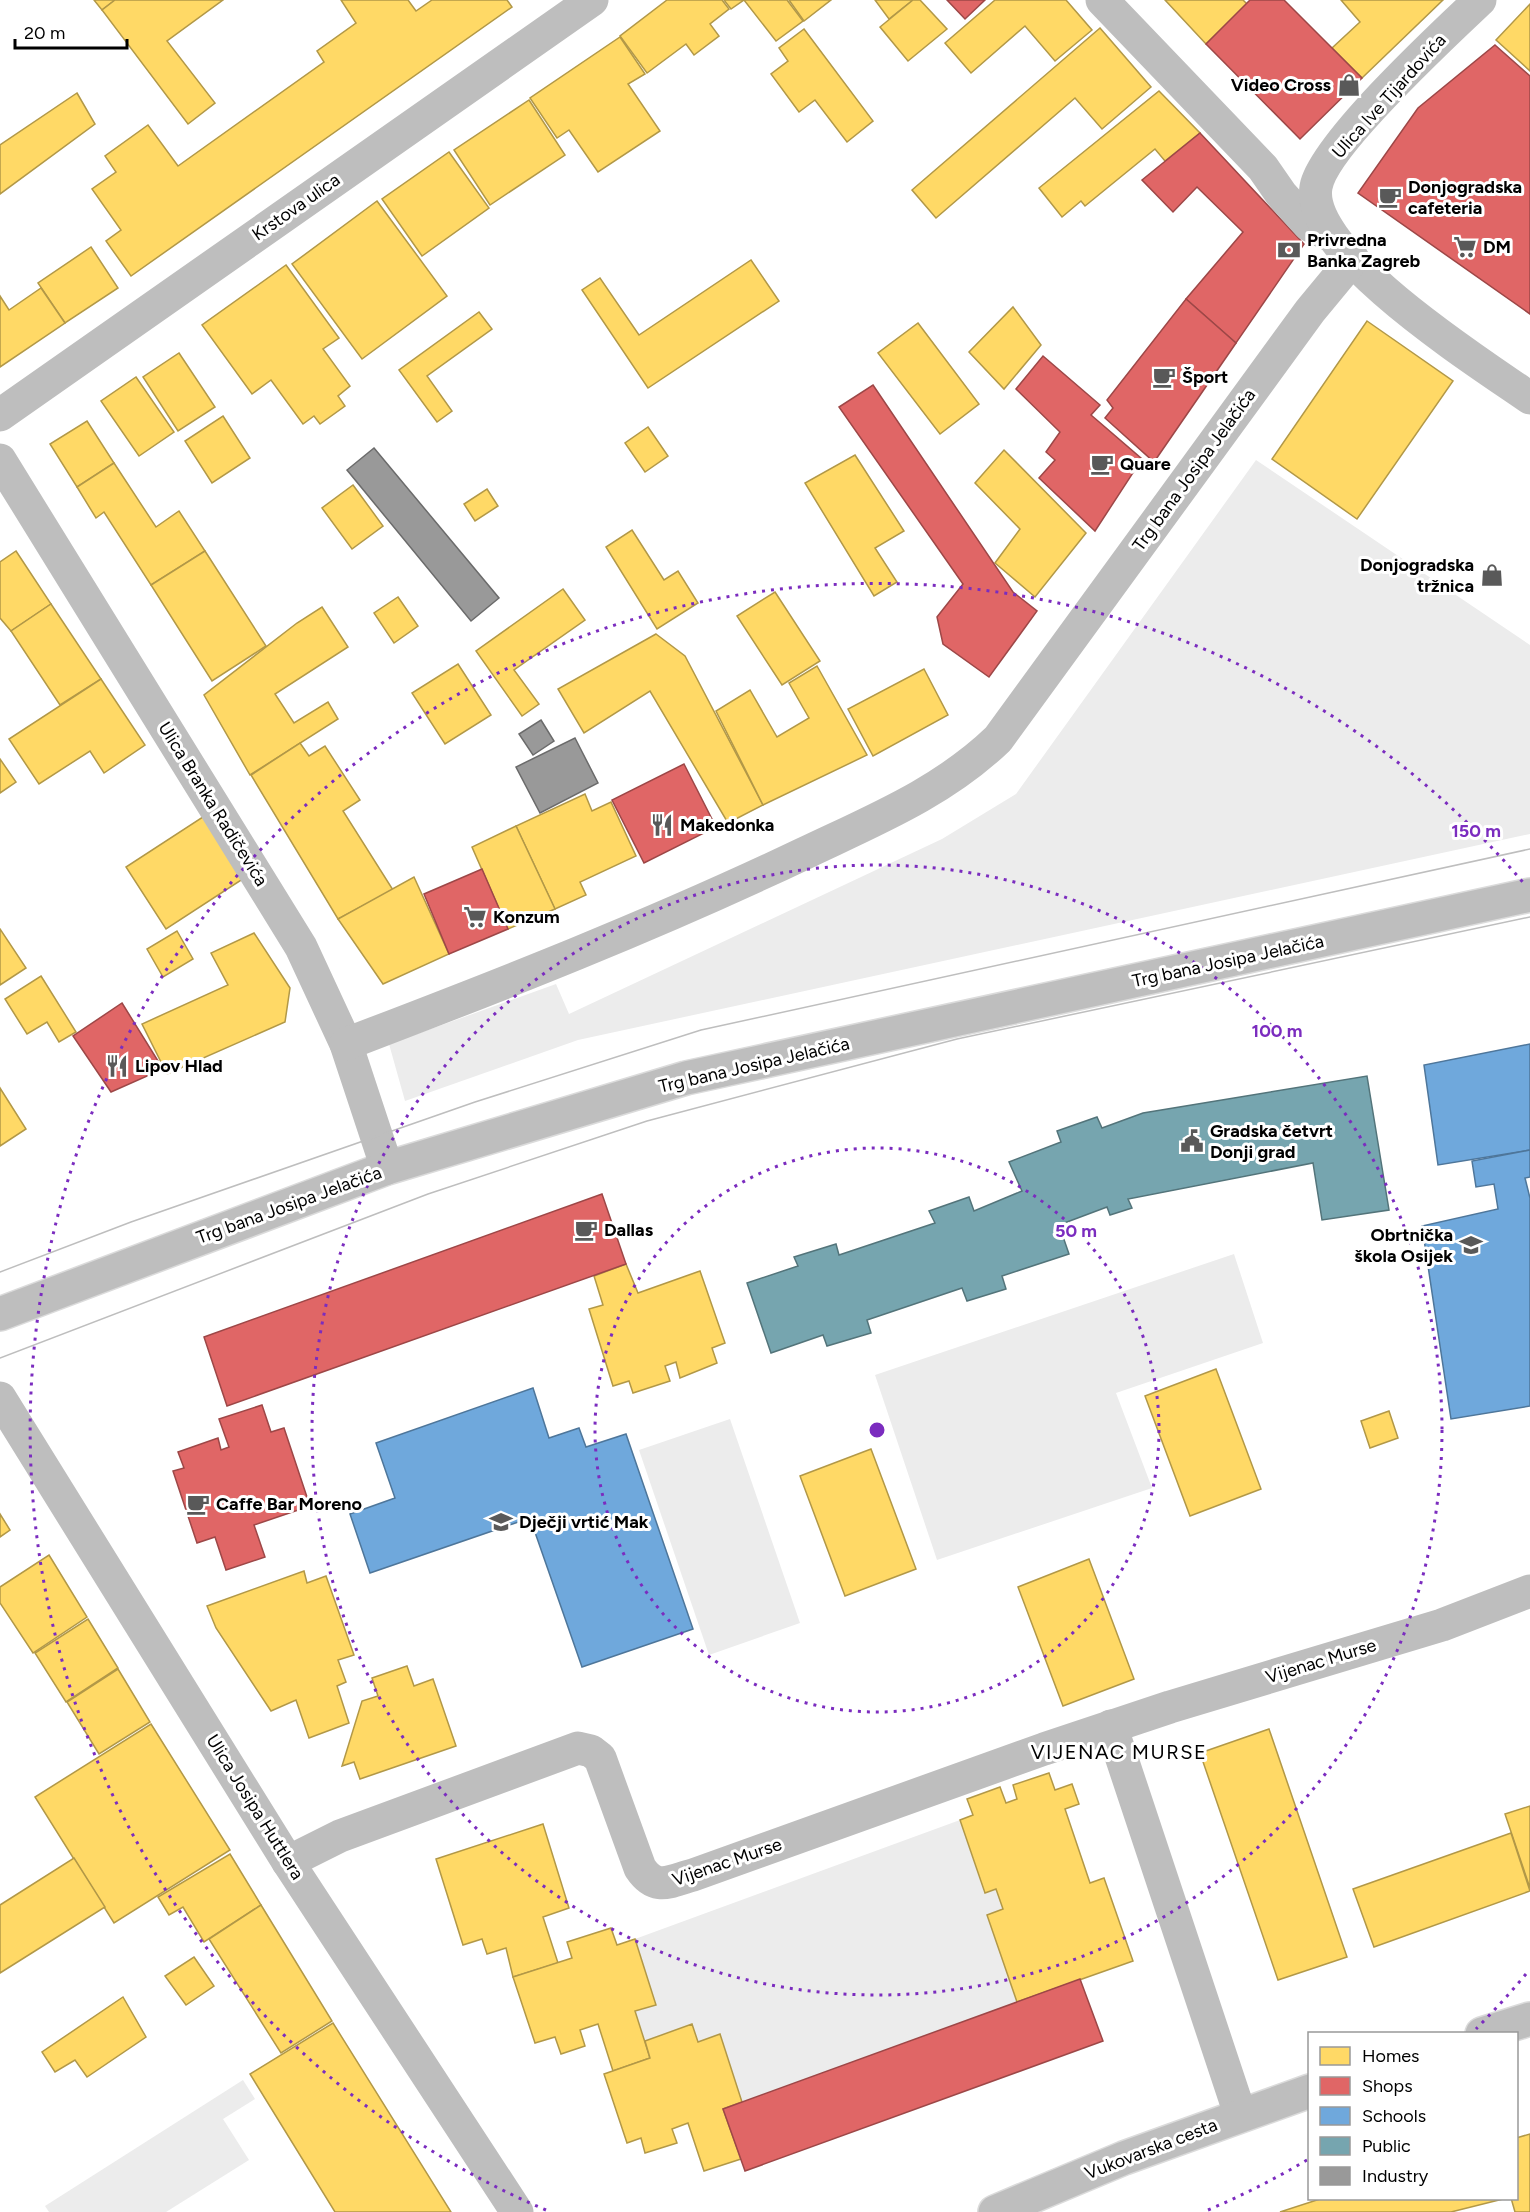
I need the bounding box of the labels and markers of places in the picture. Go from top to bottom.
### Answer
shop icon: Video Cross [1336,72,1362,98]
place label: Video Cross [1231,74,1332,96]
place label: Donjogradska cafeteria [1408,176,1522,219]
cafe icon: Donjogradska cafeteria [1377,184,1403,210]
place label: Privredna Banka Zagreb [1307,229,1421,272]
supermarket icon: DM [1452,234,1478,260]
place label: DM [1483,236,1511,258]
bank icon: Privredna Banka Zagreb [1276,237,1302,263]
cafe icon: Šport [1151,364,1177,390]
place label: Šport [1182,366,1228,388]
cafe icon: Quare [1089,451,1115,477]
place label: Quare [1120,453,1171,475]
place label: Donjogradska tržnica [1360,554,1474,597]
shop icon: Donjogradska tržnica [1479,562,1505,588]
restaurant icon: Makedonka [649,812,675,838]
place label: Makedonka [680,814,774,836]
supermarket icon: Konzum [462,904,488,930]
place label: Konzum [493,906,560,928]
restaurant icon: Lipov Hlad [104,1053,130,1079]
place label: Lipov Hlad [135,1055,223,1077]
place label: Gradska četvrt Donji grad [1210,1120,1333,1163]
public building icon: Gradska četvrt Donji grad [1179,1128,1205,1154]
cafe icon: Dallas [573,1217,599,1243]
place label: Dallas [604,1219,654,1241]
place label: Obrtnička škola Osijek [1354,1224,1453,1267]
school or university icon: Obrtnička škola Osijek [1458,1232,1484,1258]
centre of rings [867,1420,887,1440]
cafe icon: Caffe Bar Moreno [185,1491,211,1517]
place label: Caffe Bar Moreno [216,1493,362,1515]
school or university icon: Dječji vrtić Mak [488,1509,514,1535]
place label: Dječji vrtić Mak [519,1511,649,1533]

